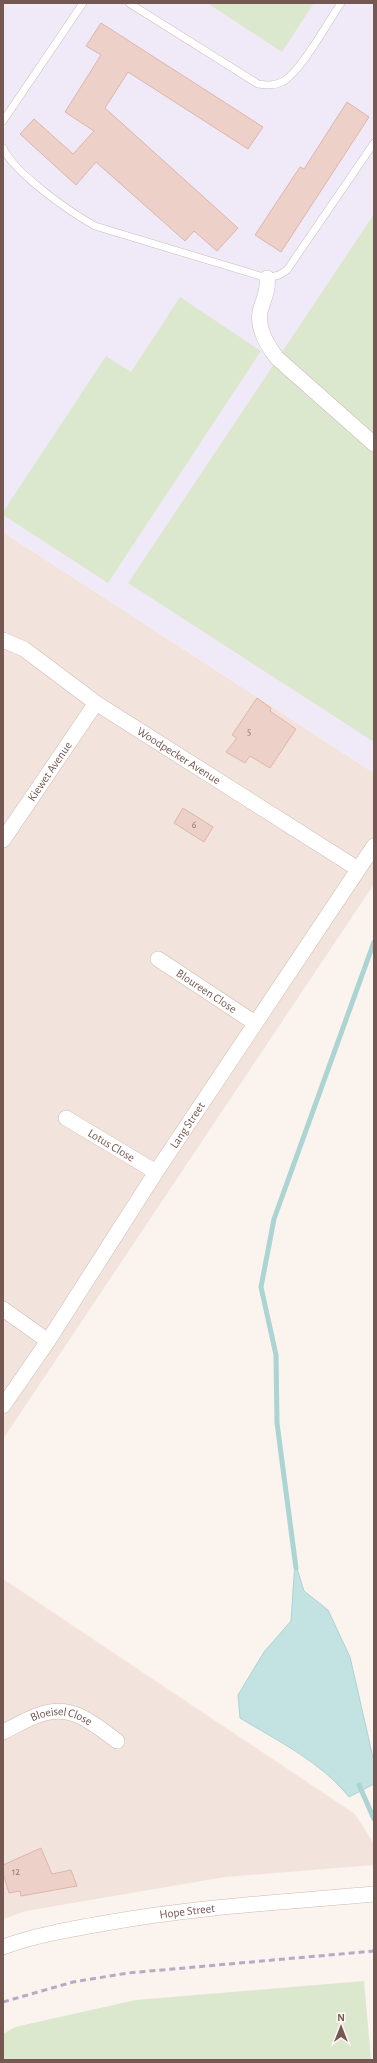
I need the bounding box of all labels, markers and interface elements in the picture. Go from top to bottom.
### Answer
street label: Woodpecker Avenue [135,725,223,786]
house number: 5 [247,727,251,737]
street label: Kiewet Avenue [25,739,74,803]
house number: 6 [192,820,197,830]
street label: Bloureen Close [174,967,239,1015]
street label: Lang Street [168,1100,207,1150]
street label: Lotus Close [86,1127,137,1164]
street label: Bloeisel Close [28,1705,94,1728]
house number: 12 [12,1867,20,1877]
street label: Hope Street [159,1902,216,1920]
north arrow [321,2007,361,2047]
text: N [337,2012,345,2023]

